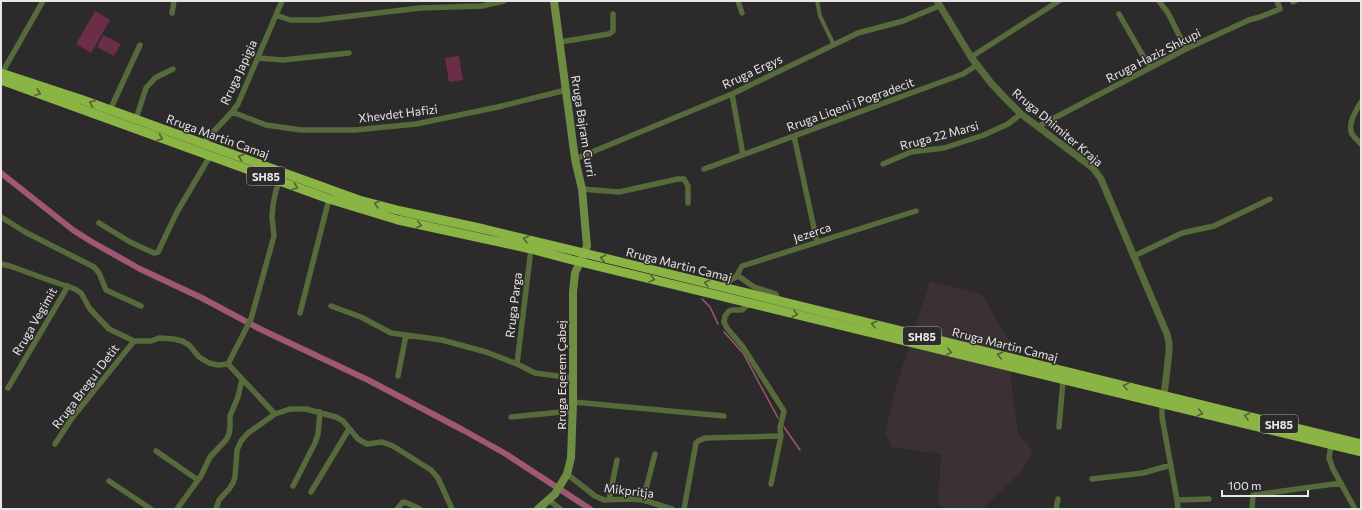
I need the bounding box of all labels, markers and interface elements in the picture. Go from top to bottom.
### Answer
street label: Rruga Haziz Shkupi [1103,25,1203,85]
street label: Rruga Japigia [217,37,260,107]
street label: Rruga Ergys [720,51,784,91]
street label: Rruga Bajram Curri [569,74,599,178]
street label: Rruga Liqeni i Pogradecit [784,74,916,134]
street label: Rruga Dhimiter Kraja [1010,85,1106,169]
one-way arrow [34,89,41,97]
one-way arrow [89,100,96,108]
street label: Xhevdet Hafizi [358,101,438,125]
street label: Rruga Martin Camaj [165,111,271,161]
street label: Rruga 22 Marsi [898,118,980,152]
one-way arrow [156,133,163,142]
one-way arrow [237,153,244,162]
road number: SH85 [247,167,285,185]
one-way arrow [292,182,299,190]
one-way arrow [373,200,380,209]
street label: Jezerca [791,219,833,246]
one-way arrow [416,221,422,229]
one-way arrow [523,236,530,244]
street label: Rruga Martin Camaj [625,244,733,284]
one-way arrow [600,254,606,262]
street label: Rruga Parga [502,271,524,339]
one-way arrow [648,274,655,283]
one-way arrow [704,279,711,288]
street label: Rruga Vegimit [9,284,59,358]
one-way arrow [792,310,798,318]
street label: Rruga Eqerem Çabej [554,320,568,430]
one-way arrow [871,320,878,329]
street label: Rruga Martin Camaj [951,324,1059,364]
road number: SH85 [903,327,941,345]
street label: Rruga Bregu i Detit [49,341,121,431]
one-way arrow [945,348,952,356]
one-way arrow [997,352,1003,360]
one-way arrow [1123,383,1129,391]
one-way arrow [1197,409,1203,417]
one-way arrow [1244,413,1250,421]
road number: SH85 [1260,415,1298,433]
scale bar [1222,472,1308,498]
text: 100 m [1228,478,1262,492]
street label: Mikpritja [603,480,655,500]

